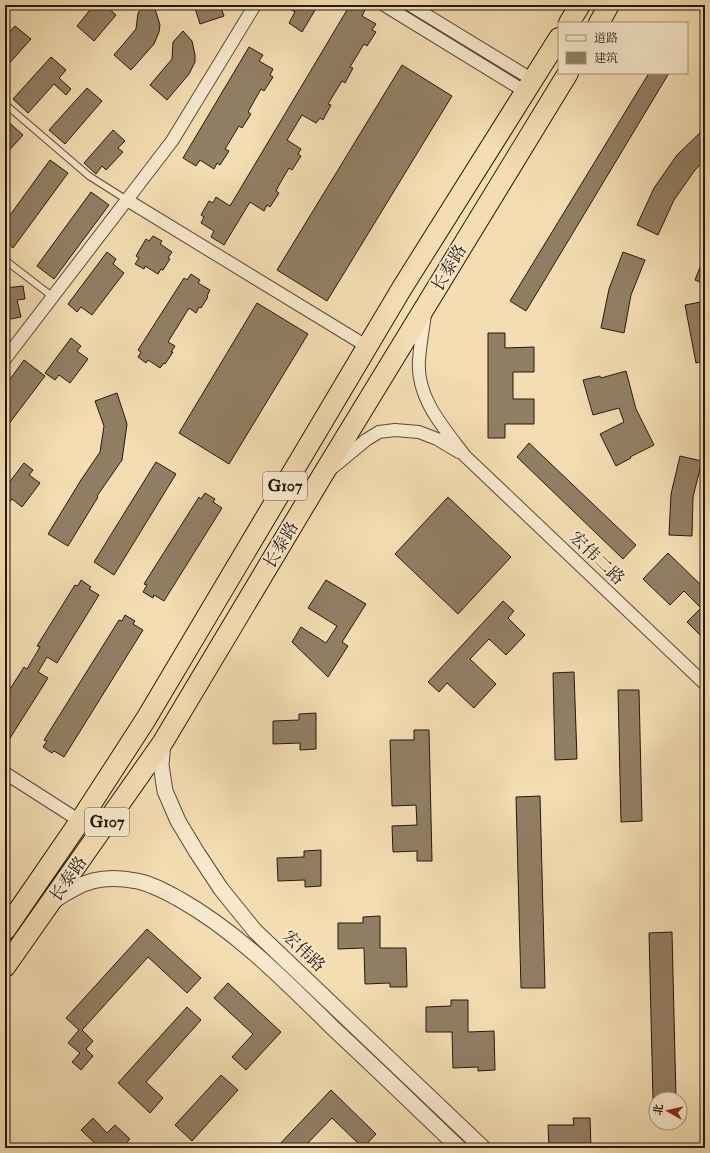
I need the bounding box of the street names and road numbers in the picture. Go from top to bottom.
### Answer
street label: 长泰路 [427,241,471,295]
road number: G107 [263,472,307,500]
street label: 长泰路 [259,518,303,572]
street label: 宏伟二路 [565,527,629,589]
road number: G107 [85,808,129,836]
street label: 长泰路 [45,852,91,906]
street label: 宏伟路 [278,926,330,976]

